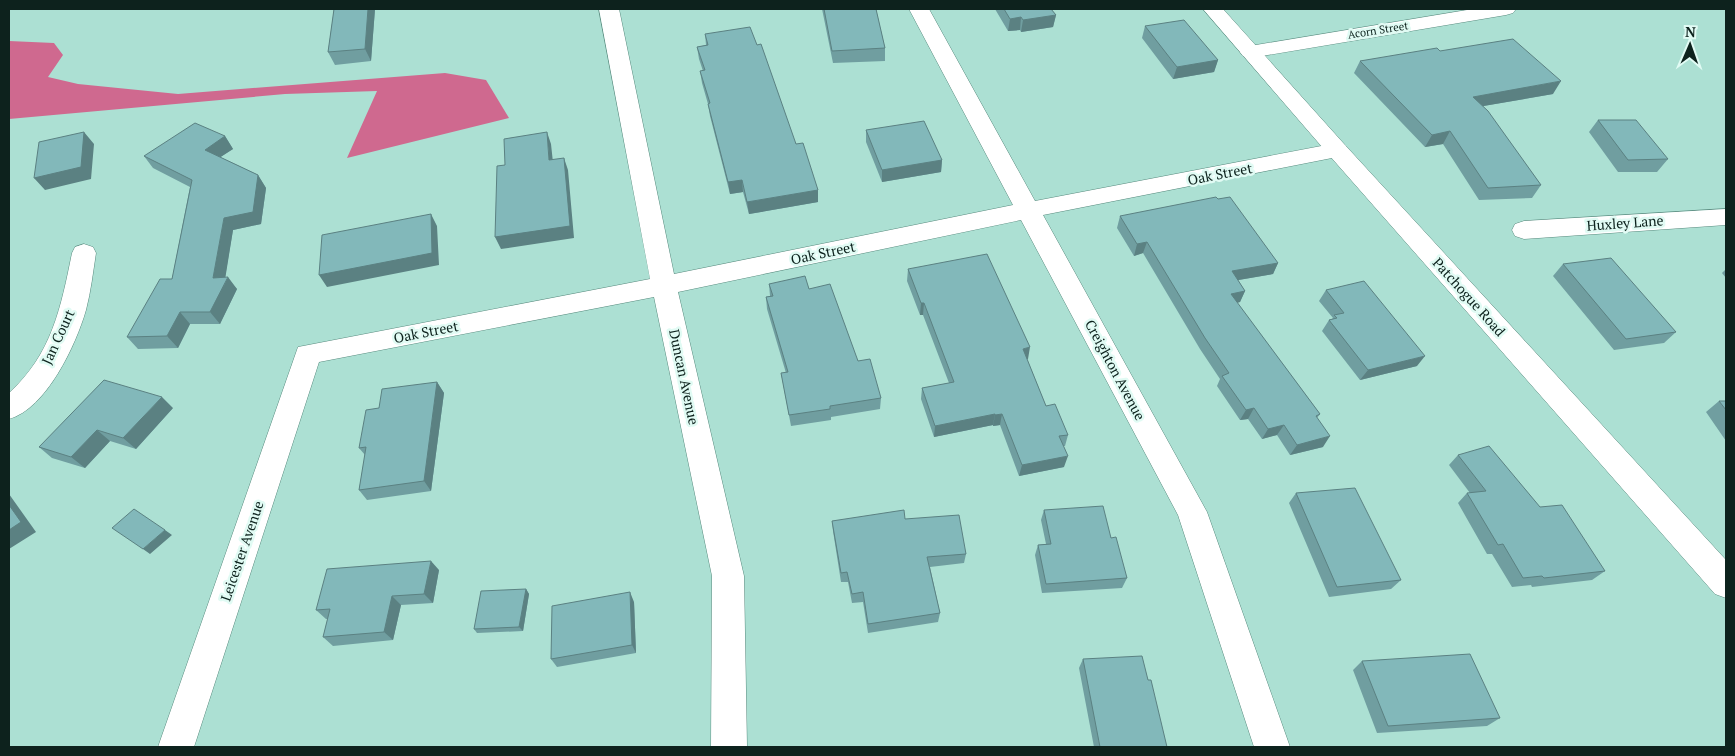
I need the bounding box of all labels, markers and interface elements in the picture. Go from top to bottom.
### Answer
street label: Acorn Street [1347,18,1409,42]
north arrow [1665,20,1715,70]
text: N [1685,22,1696,41]
street label: Oak Street [1186,158,1255,189]
street label: Huxley Lane [1586,210,1664,235]
street label: Oak Street [789,236,858,269]
street label: Patchogue Road [1429,253,1510,340]
street label: Jan Court [37,305,79,367]
street label: Oak Street [392,316,461,347]
street label: Creighton Avenue [1081,316,1150,423]
street label: Duncan Avenue [665,327,704,426]
street label: Leicester Avenue [215,498,268,604]

